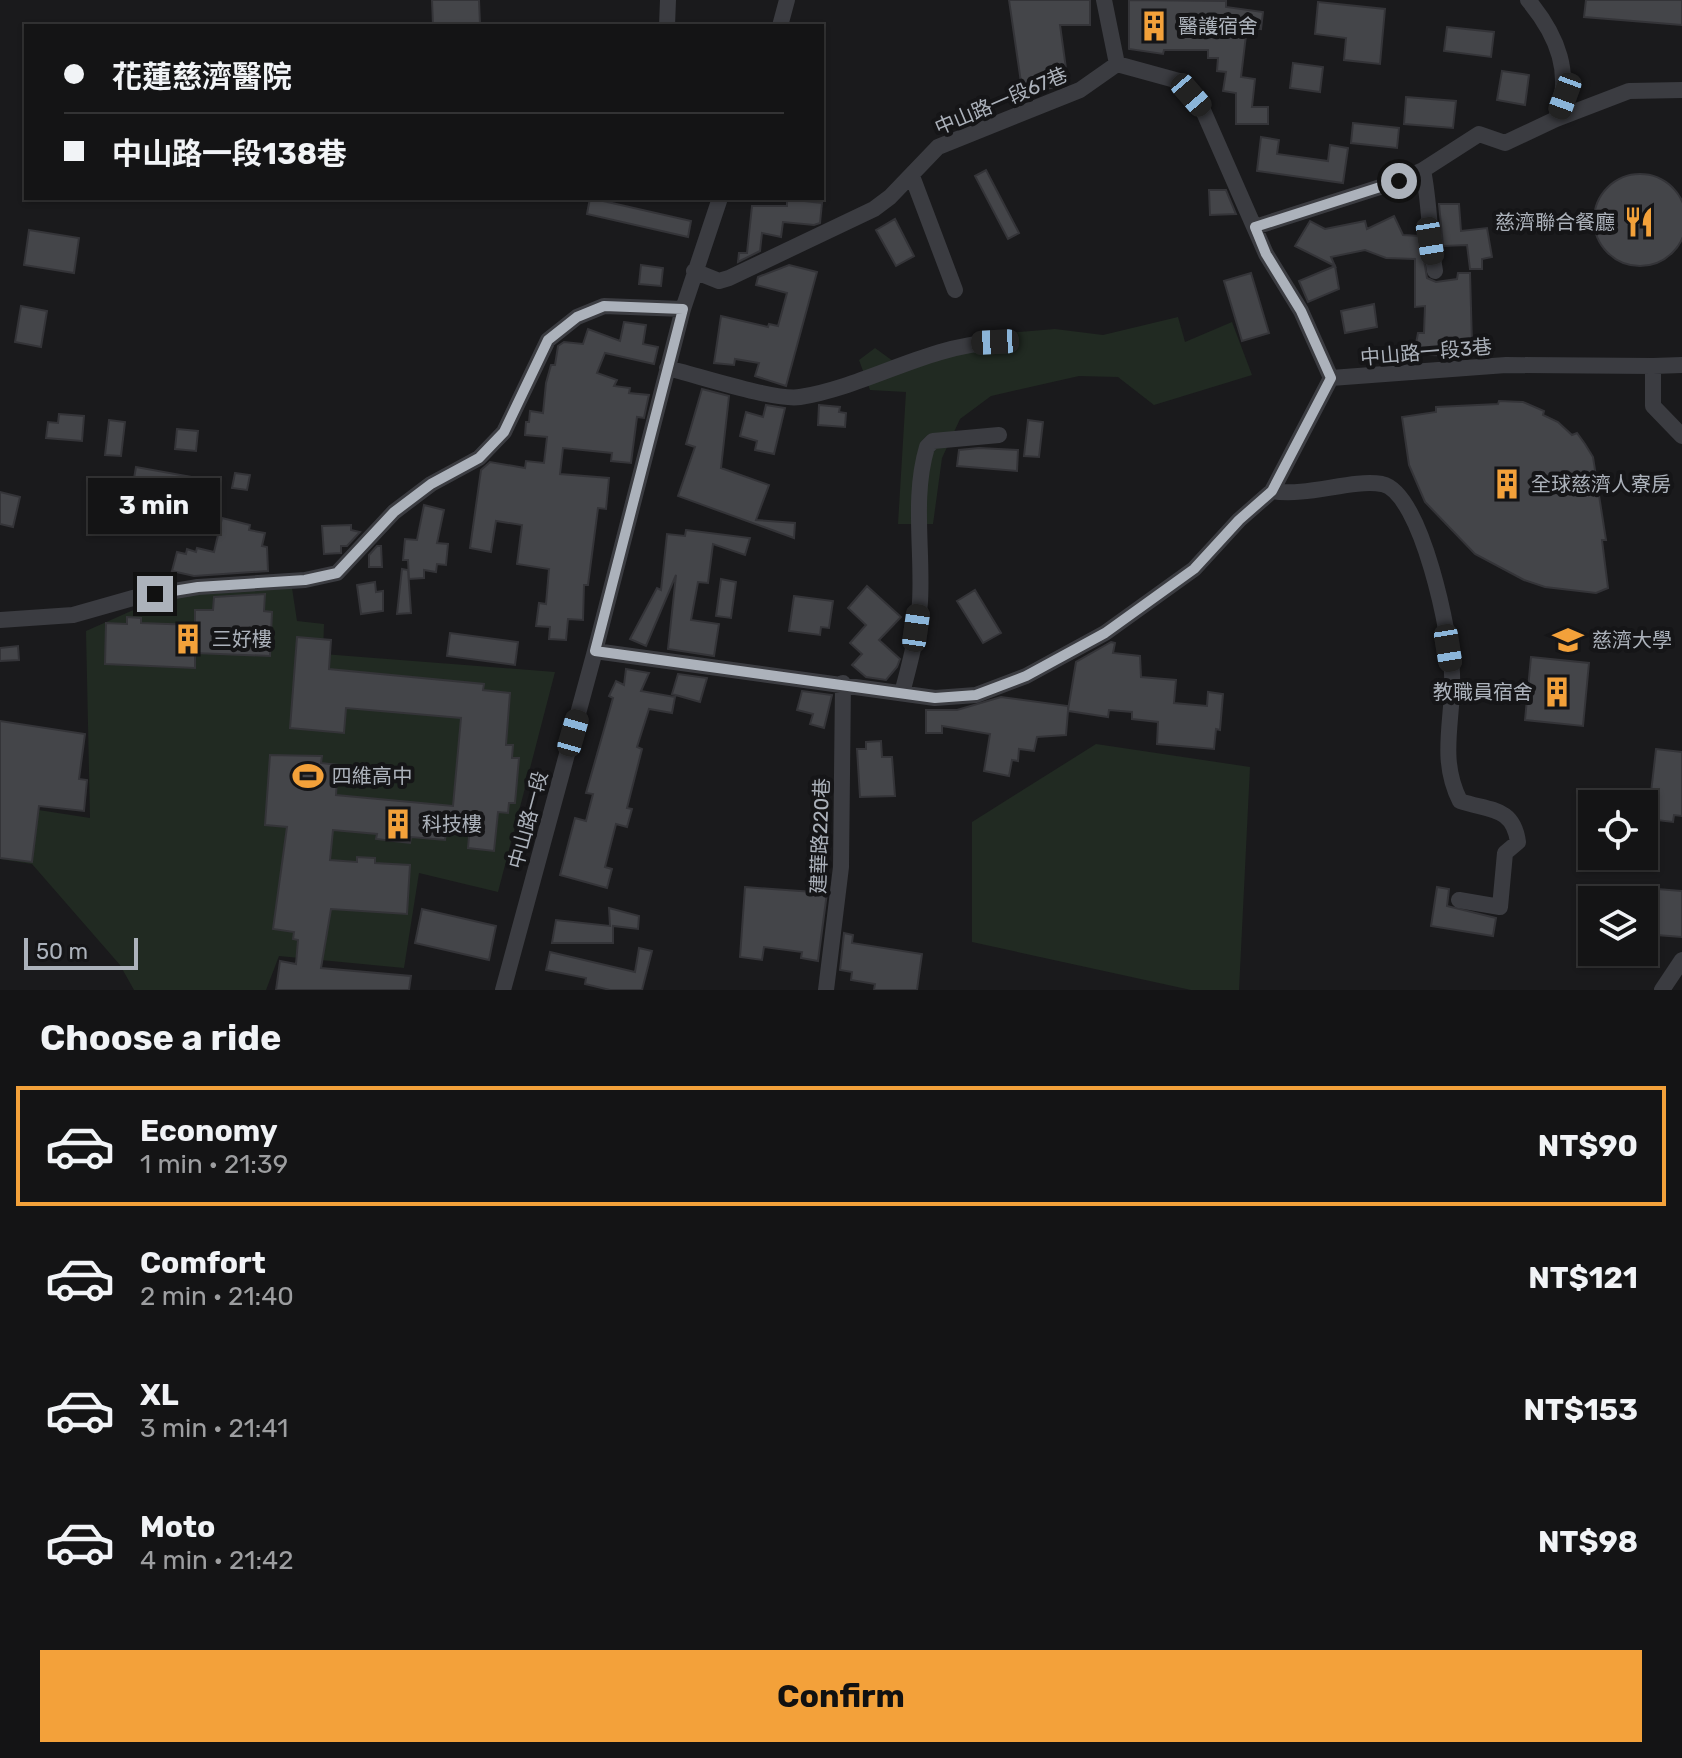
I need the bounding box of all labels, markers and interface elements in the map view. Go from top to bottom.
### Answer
building icon: 醫護宿舍 [1137,9,1171,43]
place label: 醫護宿舍 [1178,14,1258,38]
text: 花蓮慈濟醫院 [112,59,292,95]
street label: 中山路一段67巷 [931,62,1071,140]
car [1166,69,1216,121]
car [1546,69,1584,123]
text: 中山路一段138巷 [112,136,347,172]
route start [1381,163,1417,199]
restaurant icon: 慈濟聯合餐廳 [1622,205,1656,239]
place label: 慈濟聯合餐廳 [1495,210,1615,234]
car [1414,215,1446,267]
car [970,329,1020,355]
street label: 中山路一段3巷 [1359,334,1493,370]
building icon: 全球慈濟人寮房 [1490,467,1524,501]
place label: 全球慈濟人寮房 [1531,472,1671,496]
callout: 3 min [89,478,221,534]
text: 3 min [119,490,189,521]
route end [137,576,173,612]
car [901,603,931,653]
building icon: 三好樓 [171,622,205,656]
car [1432,622,1464,674]
school or university icon: 慈濟大學 [1551,623,1585,657]
place label: 三好樓 [212,627,272,651]
place label: 慈濟大學 [1592,628,1672,652]
building icon: 教職員宿舍 [1540,675,1574,709]
place label: 教職員宿舍 [1433,680,1533,704]
car [555,707,591,759]
sports icon: 四維高中 [291,759,325,793]
place label: 四維高中 [332,764,412,788]
street label: 中山路一段 [503,769,553,871]
street label: 建華路220巷 [806,778,834,894]
map controls [1578,790,1658,966]
button: locate [1578,790,1658,870]
building icon: 科技樓 [381,807,415,841]
place label: 科技樓 [422,812,482,836]
button: layers [1578,886,1658,966]
scale bar [24,934,138,970]
text: 50 m [36,938,88,965]
text: Choose a ride [40,1016,281,1059]
icon: car [44,1110,116,1182]
text: Economy [140,1113,278,1149]
text: NT$90 [1538,1128,1638,1164]
text: 1 min · 21:39 [140,1149,288,1180]
icon: car [44,1242,116,1314]
text: Comfort [140,1245,266,1281]
text: NT$121 [1528,1260,1638,1296]
text: 2 min · 21:40 [140,1281,294,1312]
icon: car [44,1374,116,1446]
text: XL [140,1377,179,1413]
text: NT$153 [1523,1392,1638,1428]
text: 3 min · 21:41 [140,1413,288,1444]
icon: car [44,1506,116,1578]
text: Moto [140,1509,215,1545]
text: NT$98 [1538,1524,1638,1560]
text: 4 min · 21:42 [140,1545,293,1576]
button: Confirm [40,1650,1642,1742]

